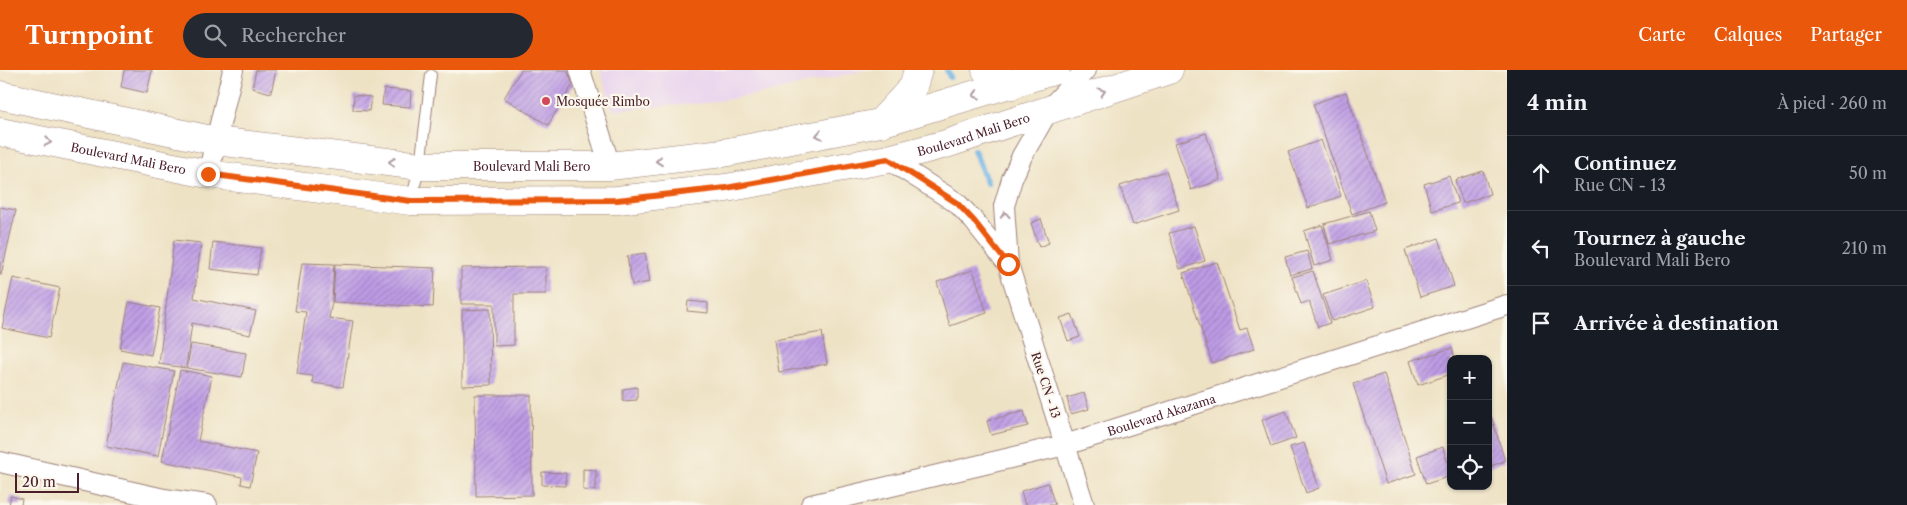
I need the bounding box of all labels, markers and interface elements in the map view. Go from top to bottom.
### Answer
search box [183,13,533,58]
text: Turnpoint [25,21,153,50]
icon: search [201,21,229,49]
text: Rechercher [241,24,346,47]
text: Carte [1638,24,1686,46]
text: Calques [1714,24,1782,46]
text: Partager [1810,24,1882,46]
one-way arrow [1097,88,1106,98]
one-way arrow [973,89,981,99]
text: 4 min [1527,90,1588,115]
text: À pied · 260 m [1777,93,1887,113]
place label: Mosquée Rimbo [556,94,650,109]
marker: Mosquée Rimbo [540,95,552,107]
street label: Boulevard Mali Bero [915,109,1031,159]
one-way arrow [815,129,823,139]
one-way arrow [43,136,52,147]
street label: Boulevard Mali Bero [69,139,187,177]
text: Continuez [1574,152,1676,175]
one-way arrow [654,155,662,166]
one-way arrow [387,158,396,168]
street label: Boulevard Mali Bero [473,159,590,174]
icon: ahead [1527,159,1555,187]
route end [197,163,220,186]
text: 50 m [1849,163,1887,183]
text: Rue CN - 13 [1574,175,1666,195]
one-way arrow [999,211,1010,219]
text: Tournez à gauche [1574,227,1746,250]
icon: left [1527,234,1555,262]
text: 210 m [1842,238,1887,258]
text: Boulevard Mali Bero [1574,250,1730,270]
route start [997,253,1020,276]
icon: arrive [1527,309,1555,337]
text: Arrivée à destination [1574,312,1779,335]
street label: Rue CN - 13 [1028,350,1064,420]
map controls [1447,355,1492,490]
button: + [1447,355,1492,400]
street label: Boulevard Akazama [1105,390,1218,439]
button: − [1447,400,1492,445]
button: locate [1447,445,1492,490]
scale bar [15,470,79,493]
text: 20 m [22,473,56,491]

